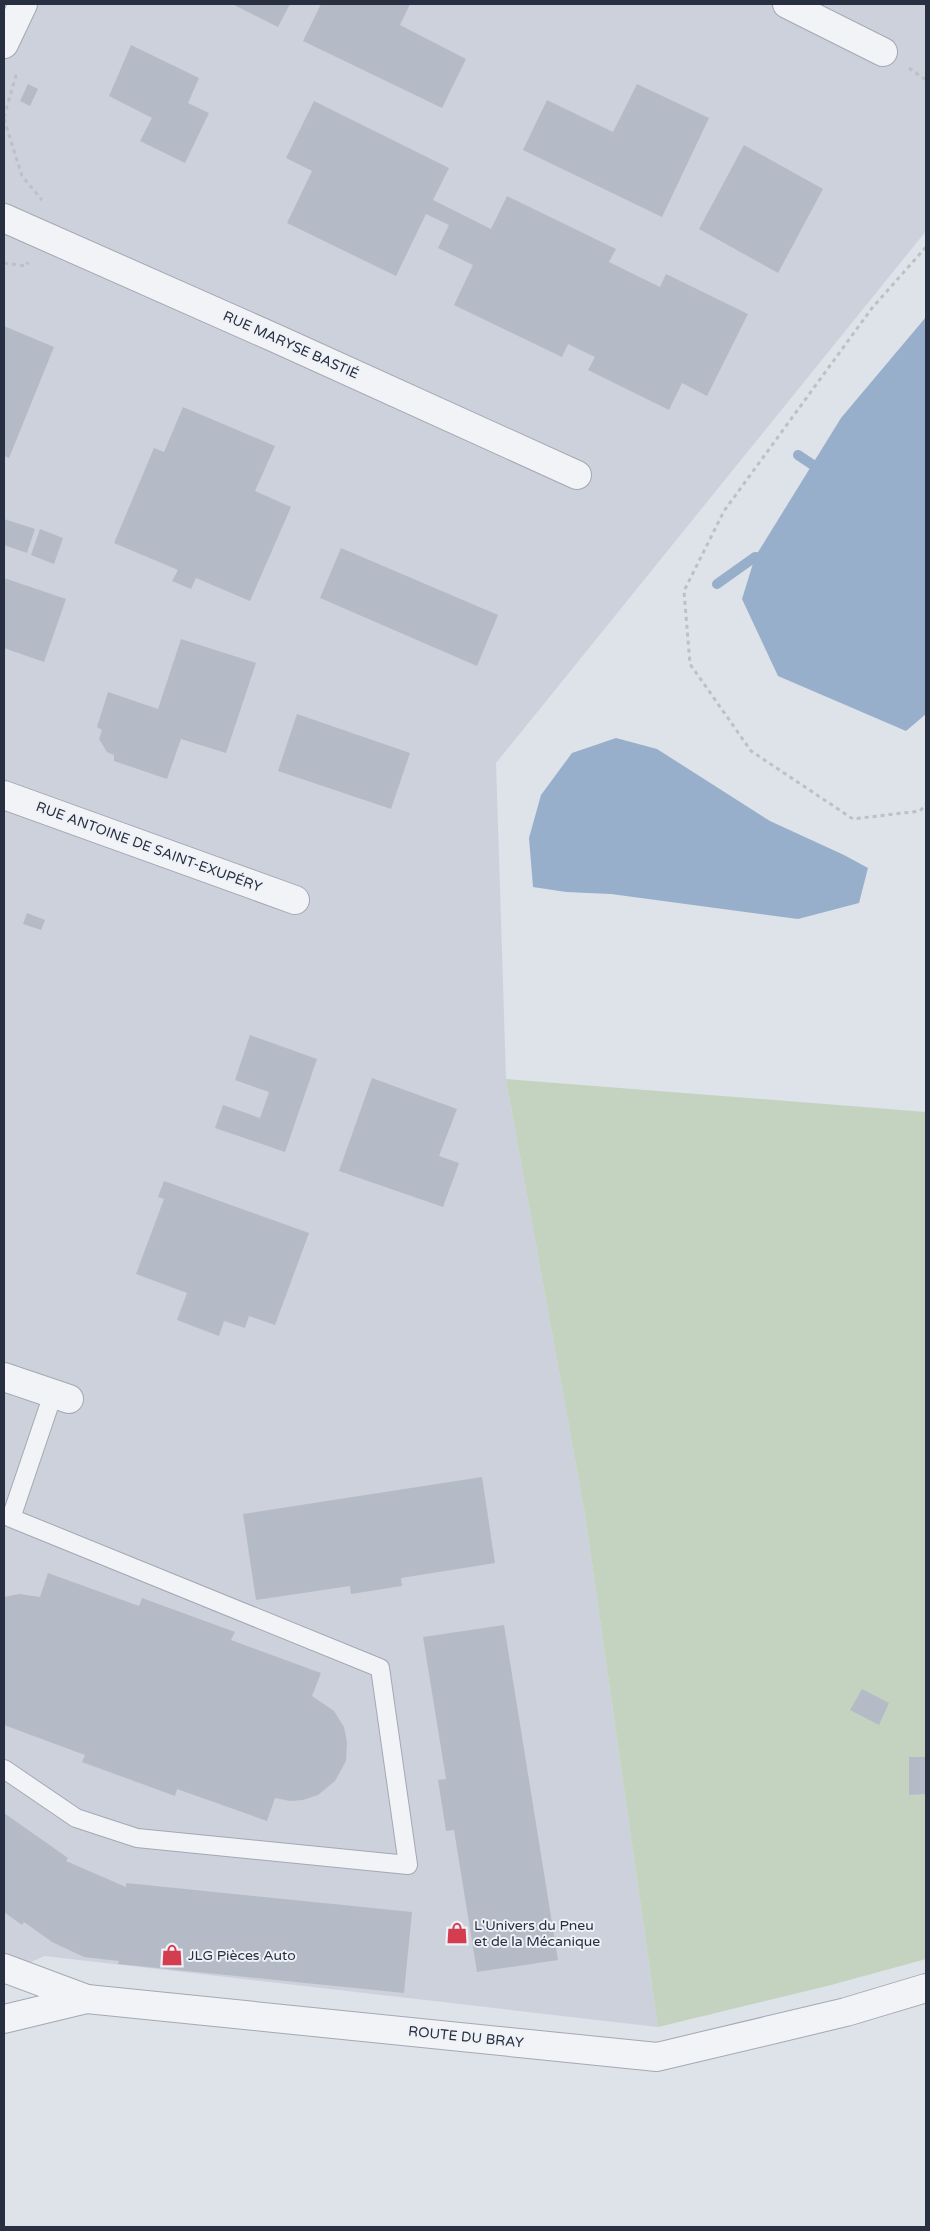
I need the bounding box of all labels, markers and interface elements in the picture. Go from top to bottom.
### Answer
street label: RUE MARYSE BASTIÉ [220,307,362,383]
street label: RUE ANTOINE DE SAINT-EXUPÉRY [34,798,264,896]
place label: L'Univers du Pneu et de la Mécanique [474,1917,600,1950]
shop icon: L'Univers du Pneu et de la Mécanique [444,1920,470,1946]
shop icon: JLG Pièces Auto [159,1942,185,1968]
place label: JLG Pièces Auto [188,1947,296,1964]
street label: ROUTE DU BRAY [407,2022,525,2052]

